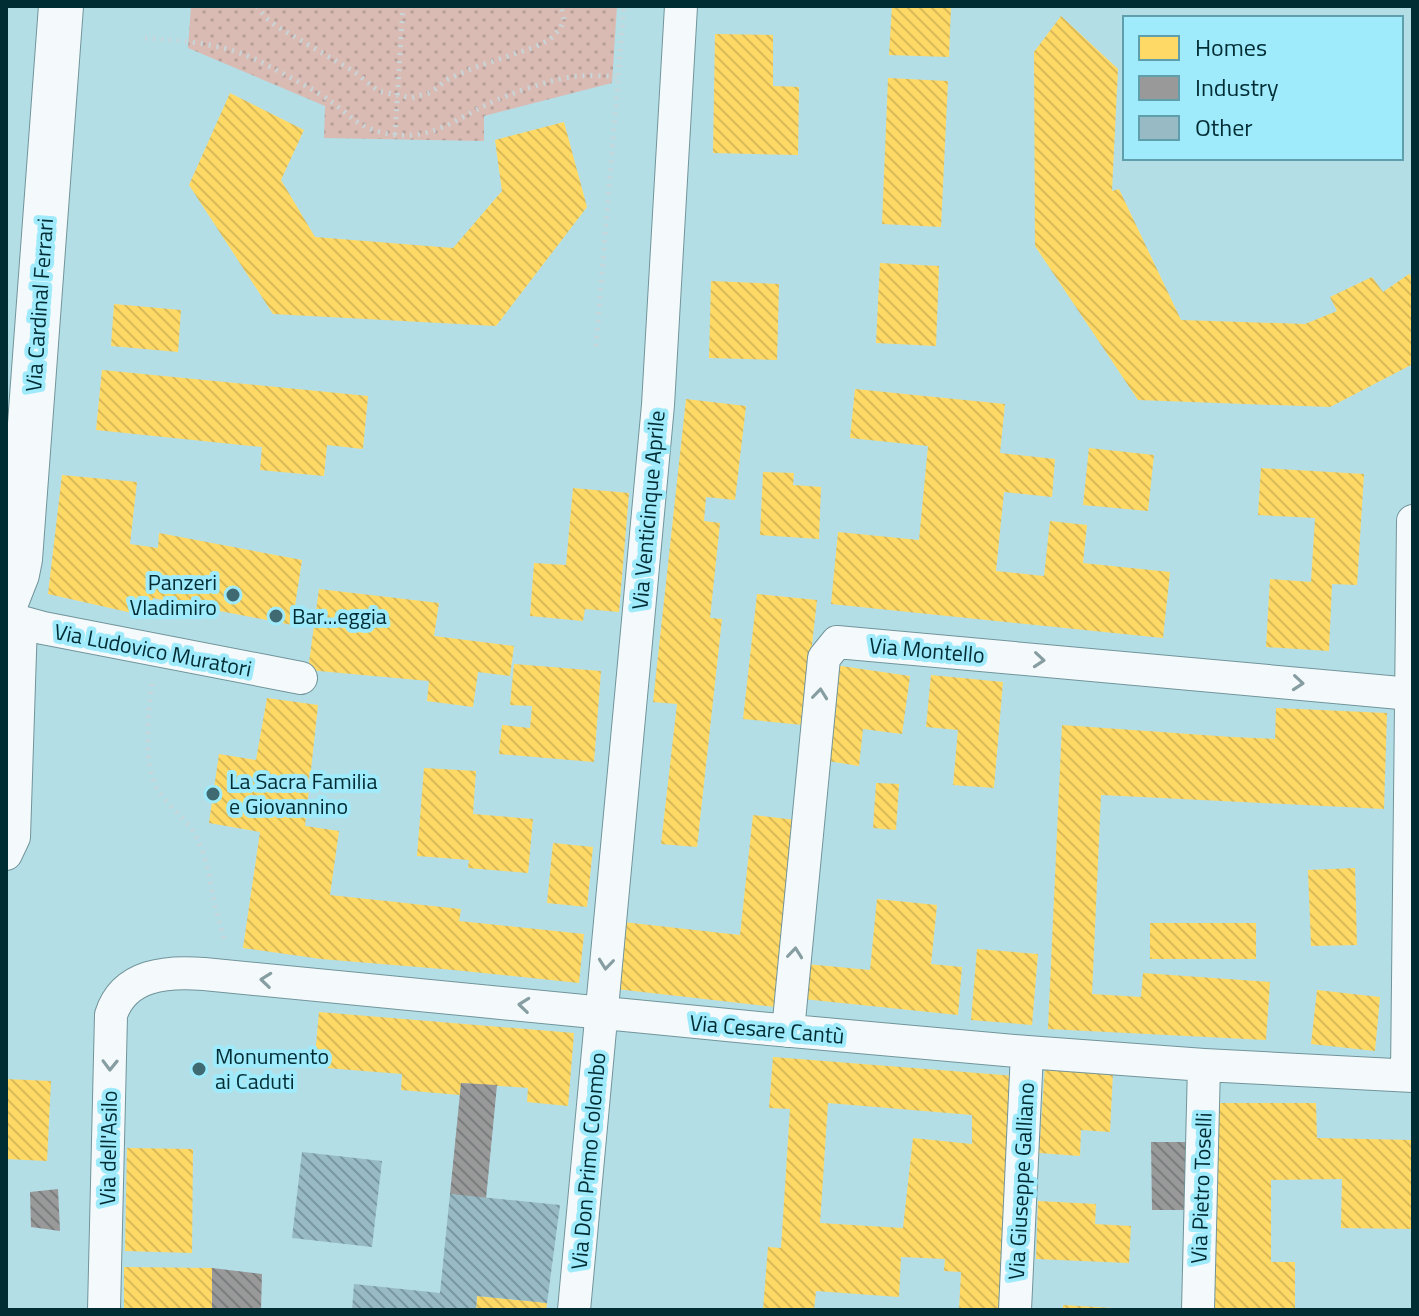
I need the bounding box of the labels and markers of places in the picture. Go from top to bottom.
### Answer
place label: Panzeri Vladimiro [129,565,217,624]
marker: Panzeri Vladimiro [224,586,242,604]
place label: Bar...eggia [292,599,387,633]
marker: Bar...eggia [267,607,285,625]
place label: La Sacra Familia e Giovannino [229,764,377,823]
marker: La Sacra Familia e Giovannino [204,785,222,803]
place label: Monumento ai Caduti [215,1039,329,1098]
marker: Monumento ai Caduti [190,1060,208,1078]

